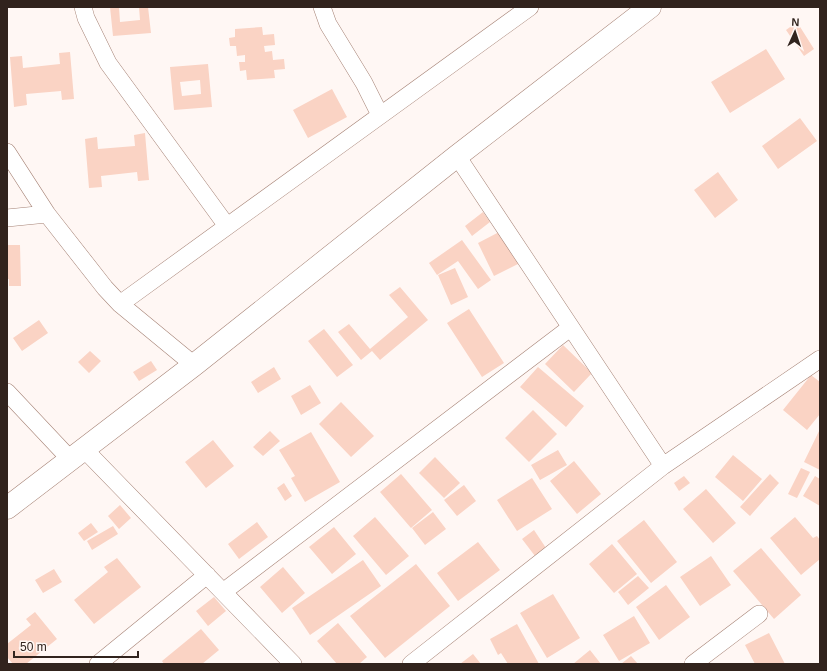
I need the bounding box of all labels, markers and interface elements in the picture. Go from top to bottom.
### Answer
north arrow [775,12,815,52]
text: N [791,16,800,28]
scale bar [14,633,138,659]
text: 50 m [20,640,47,654]

